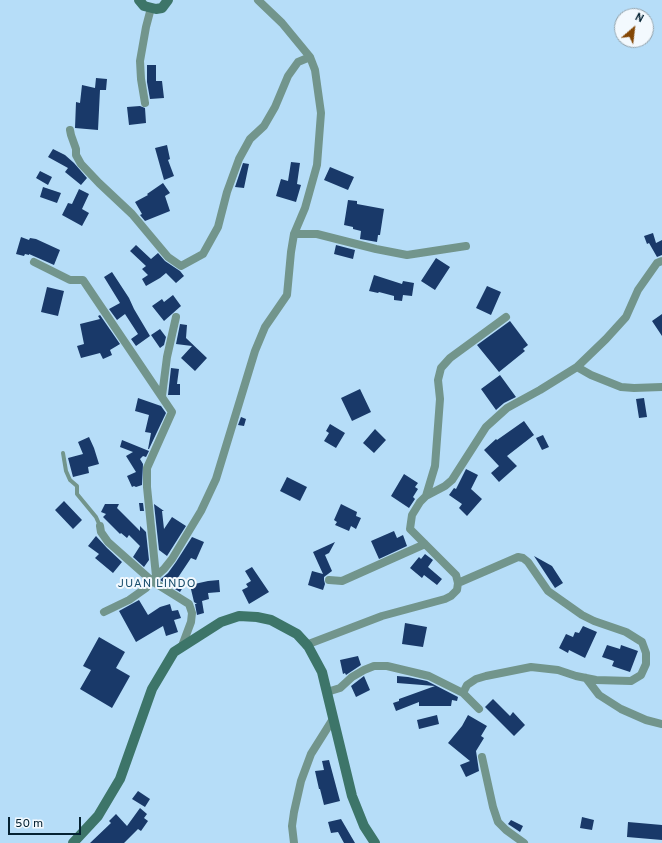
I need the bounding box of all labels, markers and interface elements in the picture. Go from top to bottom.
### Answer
north arrow [614,8,654,48]
text: N [632,10,646,26]
district label: JUAN LINDO [117,578,197,592]
scale bar [10,809,83,835]
text: 50 m [15,816,43,832]

